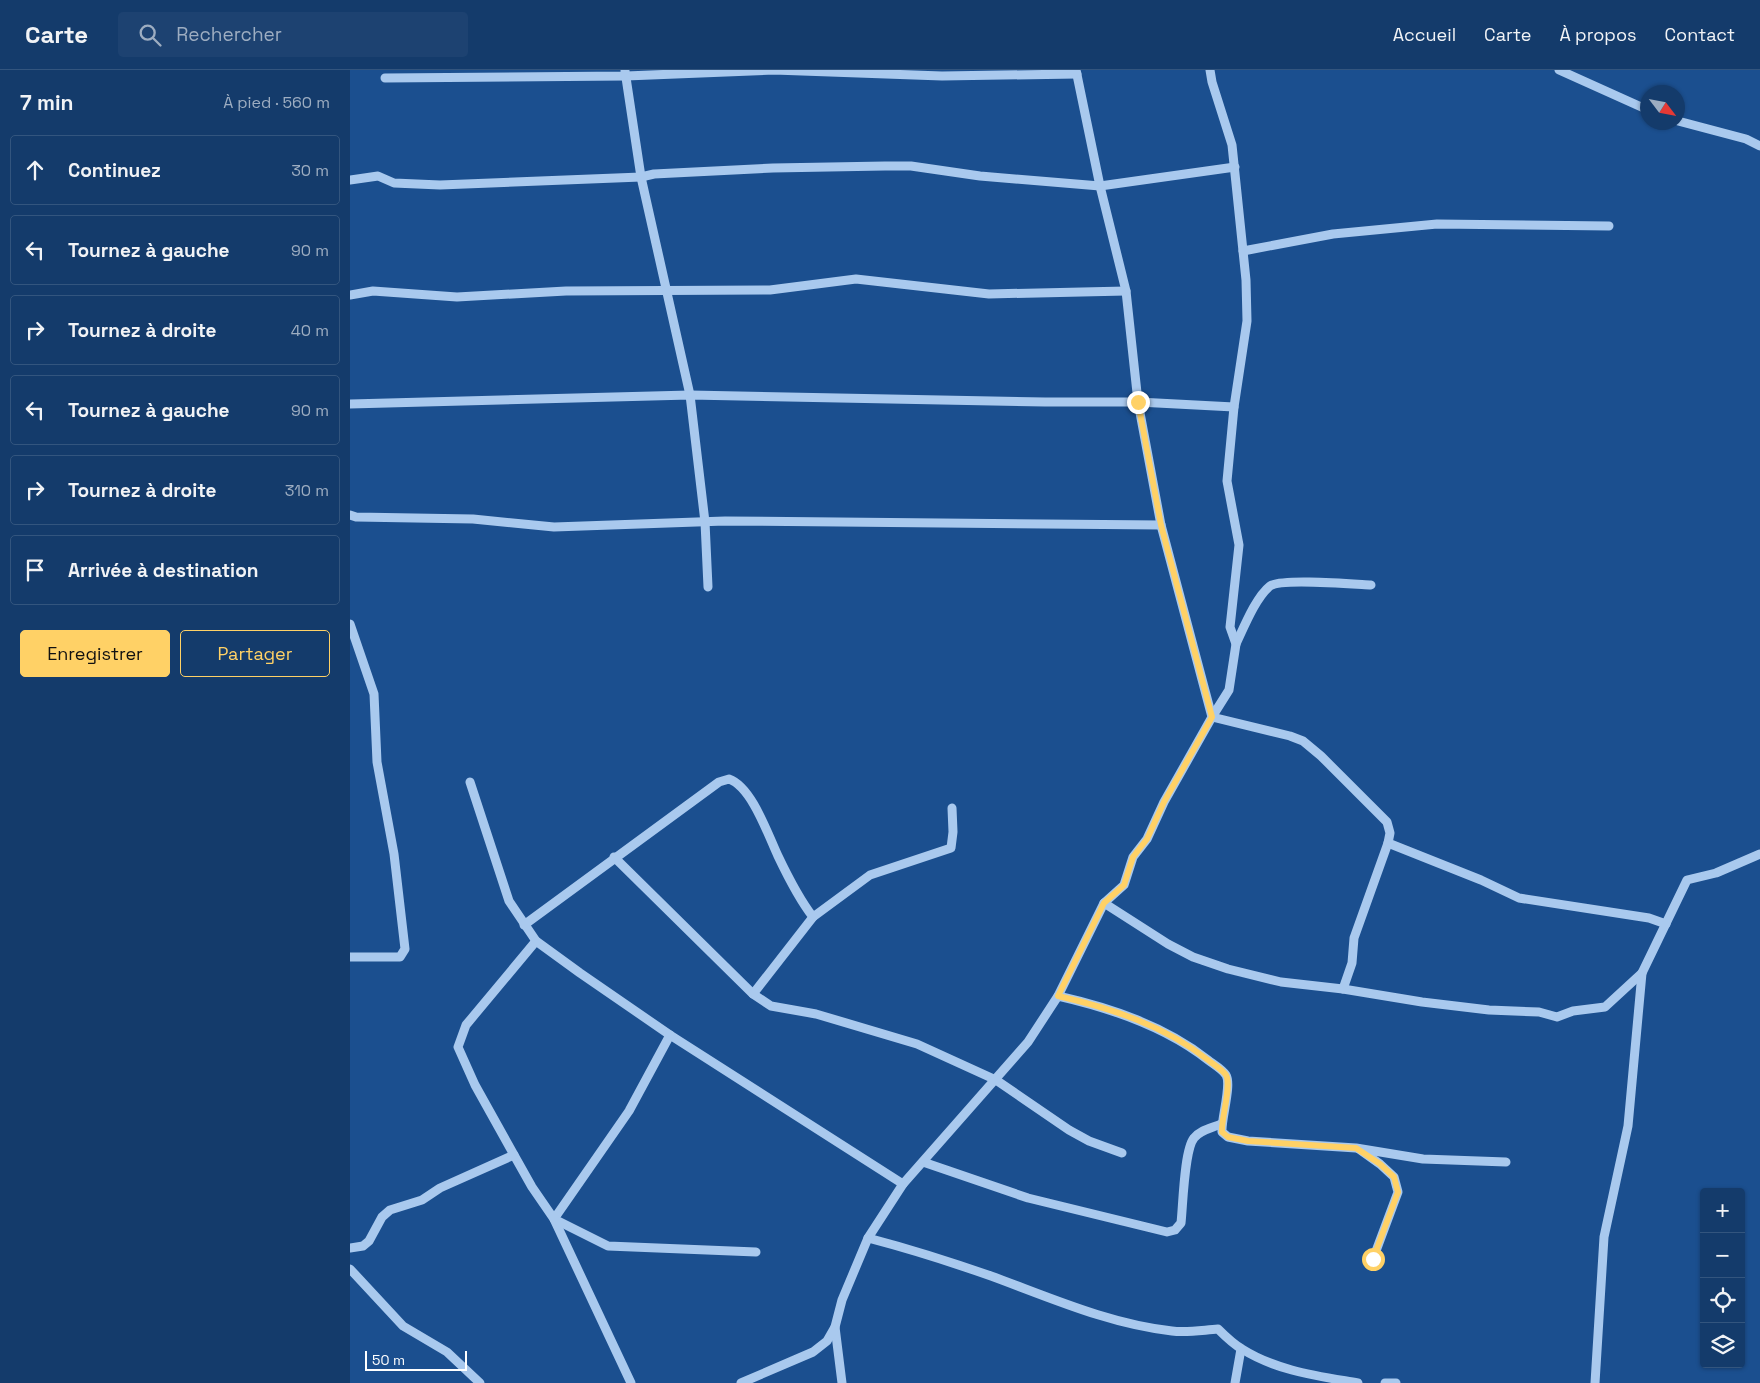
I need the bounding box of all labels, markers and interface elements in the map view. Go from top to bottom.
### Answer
search box [118,12,468,57]
text: Carte [25,19,88,50]
icon: search [136,21,164,49]
text: Rechercher [176,22,282,47]
text: Accueil [1393,23,1456,46]
text: Carte [1484,23,1531,46]
text: À propos [1559,23,1637,46]
text: Contact [1665,23,1735,46]
north arrow [1640,85,1685,130]
text: 7 min [20,89,73,116]
text: À pied · 560 m [223,92,330,113]
icon: ahead [21,156,49,184]
text: Continuez [68,158,161,183]
text: 30 m [291,160,329,181]
icon: left [21,236,49,264]
text: Tournez à gauche [68,238,230,263]
text: 90 m [291,240,329,261]
icon: right [21,316,49,344]
text: Tournez à droite [68,318,217,343]
text: 40 m [291,320,329,341]
route end [1127,391,1150,414]
icon: left [21,396,49,424]
text: Tournez à gauche [68,398,230,423]
text: 90 m [291,400,329,421]
icon: right [21,476,49,504]
text: Tournez à droite [68,478,217,503]
text: 310 m [285,480,329,501]
icon: arrive [21,556,49,584]
text: Arrivée à destination [68,558,258,583]
button: Enregistrer [20,630,170,677]
button: Partager [180,630,330,677]
map controls [1700,1188,1745,1368]
button: + [1700,1188,1745,1233]
button: − [1700,1233,1745,1278]
route start [1362,1248,1385,1271]
button: locate [1700,1278,1745,1323]
button: layers [1700,1323,1745,1368]
scale bar [365,1348,468,1371]
text: 50 m [372,1351,405,1369]

